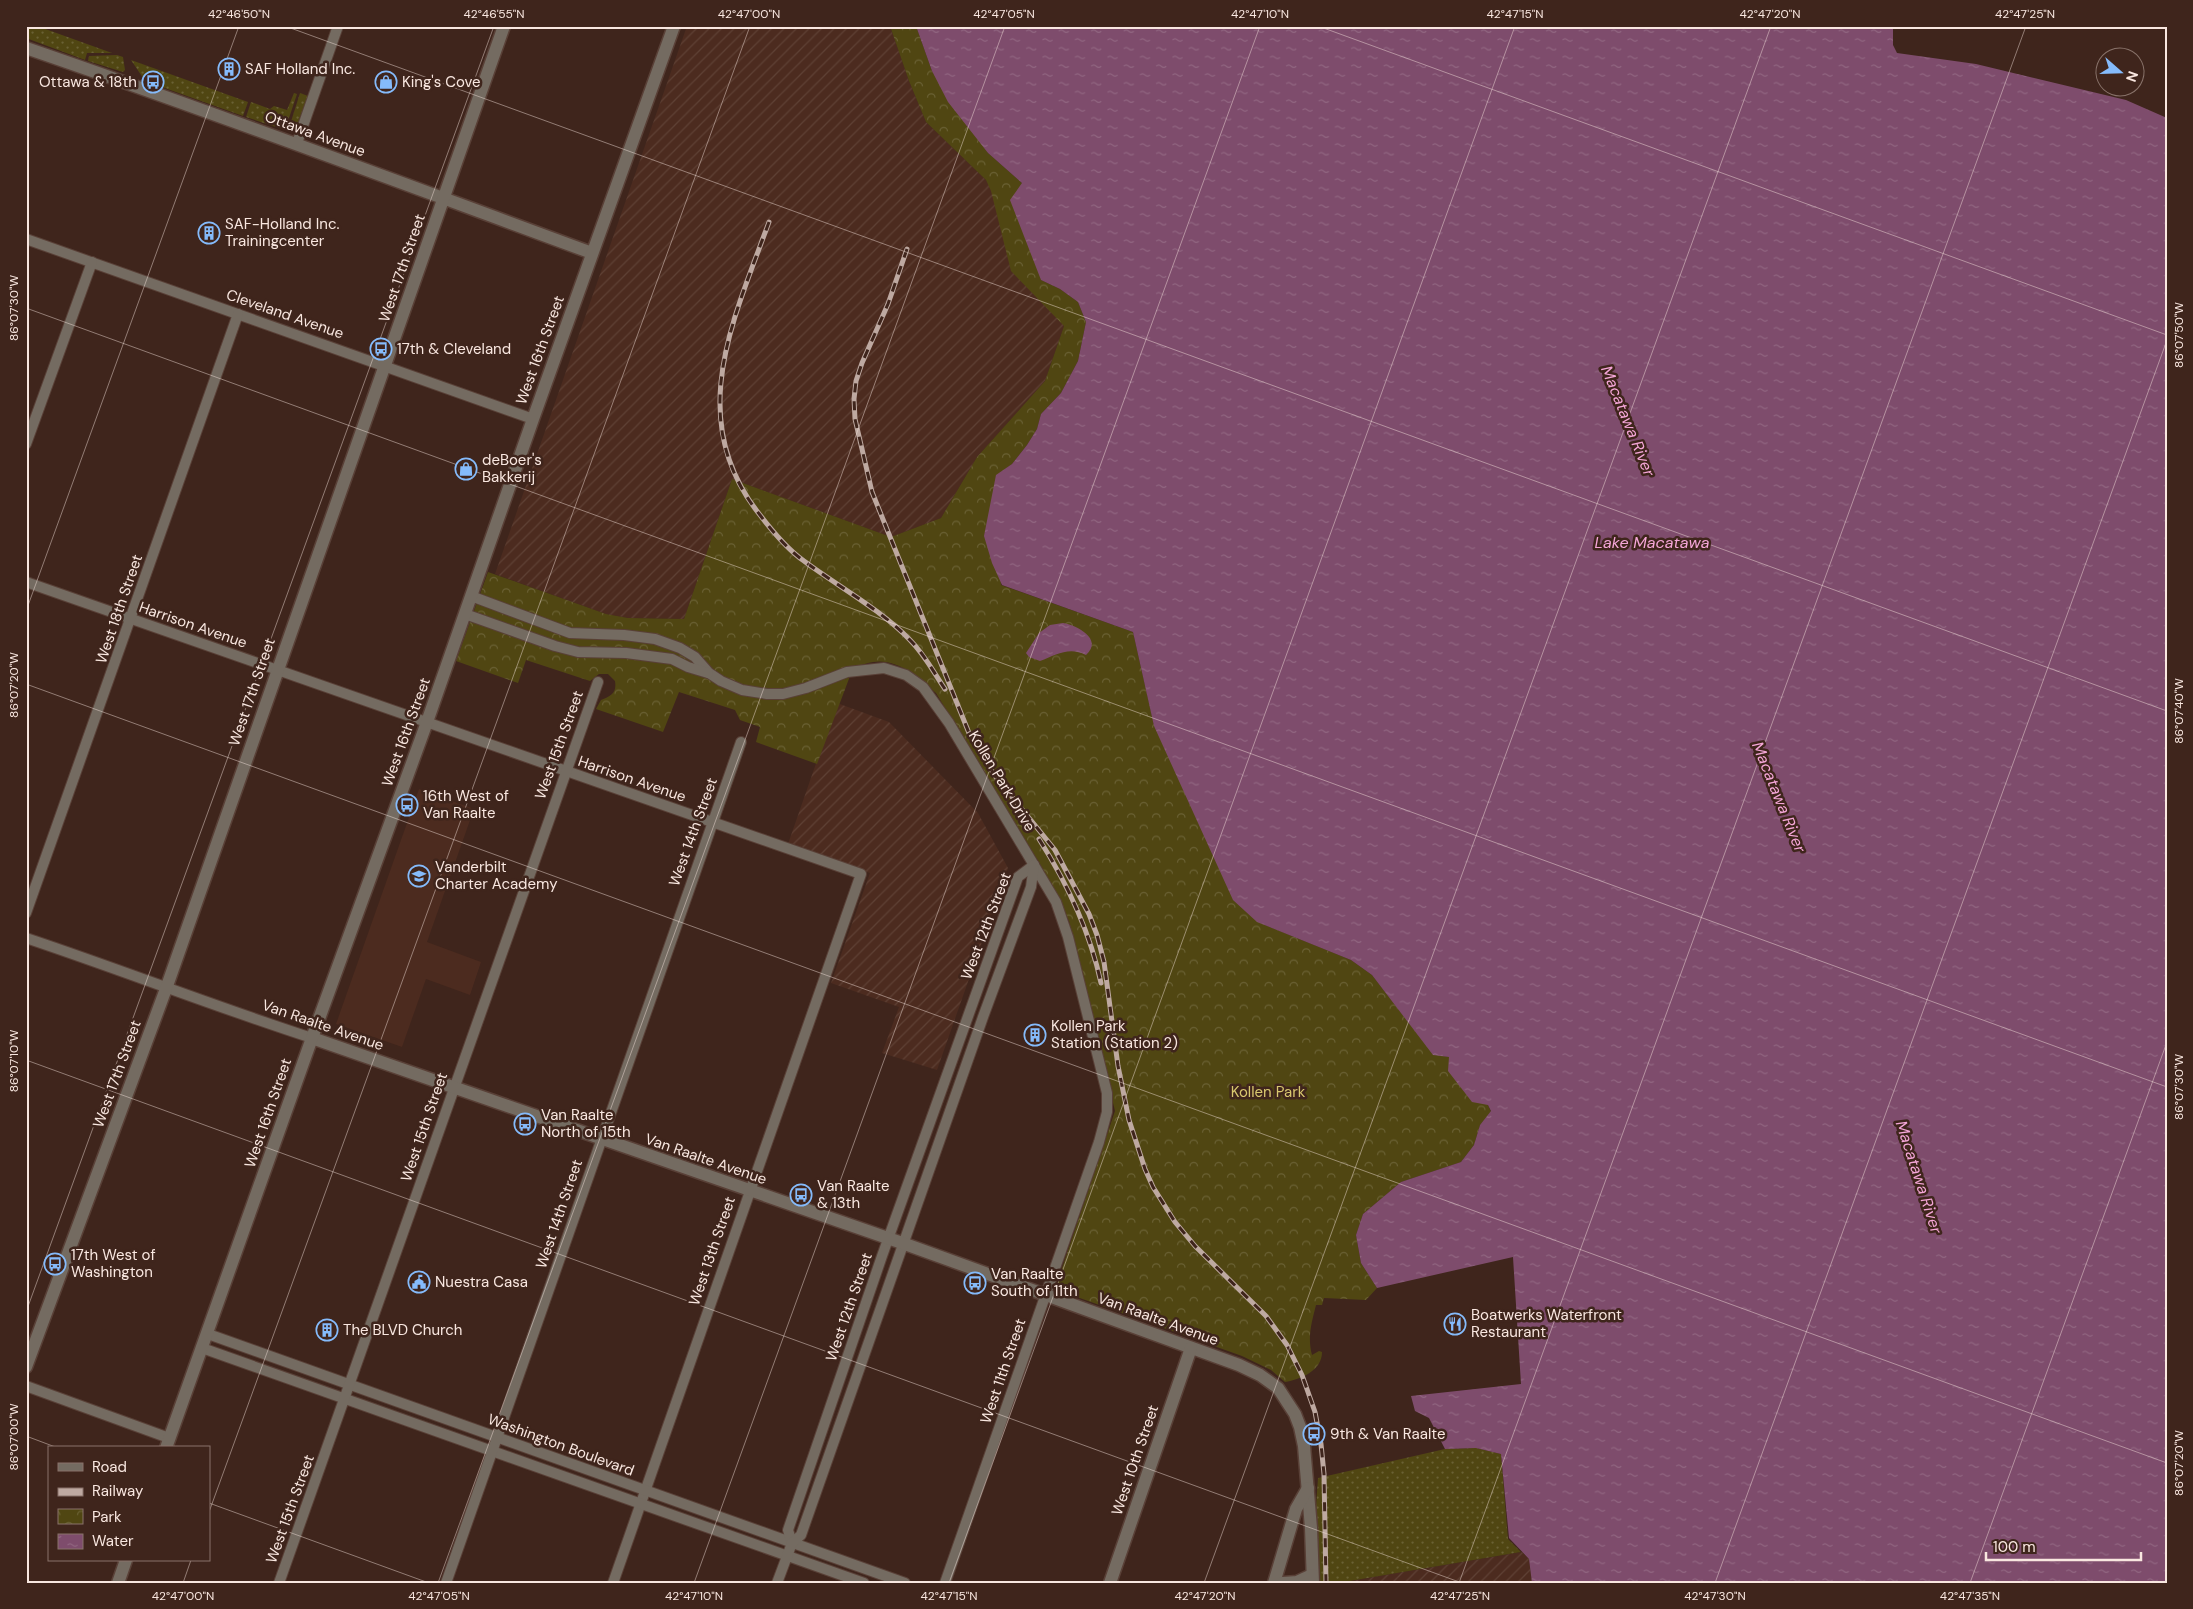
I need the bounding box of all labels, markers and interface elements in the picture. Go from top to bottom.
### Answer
text: 42°46'50"N [208,6,270,22]
text: 42°46'55"N [464,6,524,22]
text: 42°47'00"N [718,6,780,22]
text: 42°47'05"N [973,6,1035,22]
text: 42°47'10"N [1231,6,1289,22]
text: 42°47'15"N [1487,6,1543,22]
text: 42°47'20"N [1739,6,1801,22]
text: 42°47'25"N [1995,6,2055,22]
north arrow [2096,48,2146,98]
building icon: SAF Holland Inc. [217,57,241,81]
place label: SAF Holland Inc. [245,59,355,79]
text: N [2122,69,2142,84]
bus stop icon: Ottawa & 18th [141,70,165,94]
shop icon: King's Cove [374,70,398,94]
place label: Ottawa & 18th [39,72,137,92]
place label: King's Cove [402,72,481,92]
street label: Ottawa Avenue [262,107,368,161]
street label: West 17th Street [374,211,430,325]
place label: SAF-Holland Inc. Trainingcenter [225,214,339,251]
building icon: SAF-Holland Inc. Trainingcenter [197,221,221,245]
text: 86°07'30"W [6,275,22,341]
street label: Cleveland Avenue [224,285,346,343]
street label: West 16th Street [511,293,569,407]
text: 86°07'50"W [2171,302,2187,368]
bus stop icon: 17th & Cleveland [369,337,393,361]
place label: 17th & Cleveland [397,339,511,359]
water label: Macatawa River [1596,363,1660,480]
place label: deBoer's Bakkerij [482,450,542,487]
shop icon: deBoer's Bakkerij [454,457,478,481]
water label: Lake Macatawa [1594,532,1710,553]
street label: West 18th Street [91,552,147,666]
street label: Harrison Avenue [136,597,250,653]
street label: West 17th Street [224,635,280,749]
text: 86°07'20"W [6,652,22,718]
street label: West 16th Street [377,675,435,789]
text: 86°07'40"W [2171,678,2187,744]
street label: West 15th Street [530,688,588,802]
street label: Kollen Park Drive [964,727,1040,835]
water label: Macatawa River [1747,739,1811,856]
street label: Harrison Avenue [575,751,689,807]
street label: West 14th Street [664,775,722,889]
place label: 16th West of Van Raalte [423,786,509,823]
bus stop icon: 16th West of Van Raalte [395,793,419,817]
place label: Vanderbilt Charter Academy [435,857,558,894]
school or university icon: Vanderbilt Charter Academy [407,864,431,888]
street label: West 12th Street [956,869,1016,983]
street label: Van Raalte Avenue [259,995,387,1055]
place label: Kollen Park Station (Station 2) [1051,1016,1178,1053]
street label: West 17th Street [88,1017,146,1131]
building icon: Kollen Park Station (Station 2) [1023,1023,1047,1047]
text: 86°07'10"W [6,1029,22,1092]
text: 86°07'30"W [2171,1054,2187,1120]
street label: West 16th Street [240,1056,296,1170]
street label: West 15th Street [396,1070,452,1184]
park label: Kollen Park [1231,1082,1306,1102]
place label: Van Raalte North of 15th [541,1105,631,1142]
bus stop icon: Van Raalte North of 15th [513,1112,537,1136]
water label: Macatawa River [1891,1118,1947,1237]
street label: Van Raalte Avenue [642,1129,770,1189]
street label: West 14th Street [531,1157,587,1271]
place label: Van Raalte & 13th [817,1176,890,1213]
bus stop icon: Van Raalte & 13th [789,1183,813,1207]
street label: West 13th Street [684,1194,740,1308]
place label: 17th West of Washington [71,1245,156,1282]
street label: West 12th Street [821,1250,877,1364]
bus stop icon: 17th West of Washington [43,1252,67,1276]
place label: Van Raalte South of 11th [991,1264,1078,1301]
public building icon: Nuestra Casa [407,1270,431,1294]
bus stop icon: Van Raalte South of 11th [963,1271,987,1295]
place label: Nuestra Casa [435,1272,528,1292]
street label: Van Raalte Avenue [1095,1288,1221,1350]
place label: Boatwerks Waterfront Restaurant [1471,1305,1622,1342]
restaurant icon: Boatwerks Waterfront Restaurant [1443,1312,1467,1336]
street label: West 11th Street [976,1316,1030,1426]
building icon: The BLVD Church [315,1318,339,1342]
place label: The BLVD Church [343,1320,463,1340]
street label: West 10th Street [1107,1402,1163,1518]
text: 86°07'00"W [6,1403,22,1471]
street label: Washington Boulevard [485,1409,637,1481]
bus stop icon: 9th & Van Raalte [1302,1422,1326,1446]
place label: 9th & Van Raalte [1330,1424,1445,1444]
text: 86°07'20"W [2171,1430,2187,1496]
legend [48,1446,210,1562]
street label: West 15th Street [261,1452,319,1566]
text: Road [92,1457,127,1477]
text: Railway [92,1481,144,1501]
text: Park [92,1507,122,1527]
scale bar [1986,1529,2140,1561]
text: Water [92,1531,134,1551]
text: 100 m [1993,1537,2036,1557]
text: 42°47'00"N [152,1588,214,1604]
text: 42°47'05"N [408,1588,470,1604]
text: 42°47'10"N [665,1588,723,1604]
text: 42°47'15"N [921,1588,977,1604]
text: 42°47'20"N [1174,1588,1236,1604]
text: 42°47'25"N [1430,1588,1490,1604]
text: 42°47'30"N [1684,1588,1746,1604]
text: 42°47'35"N [1940,1588,2000,1604]

